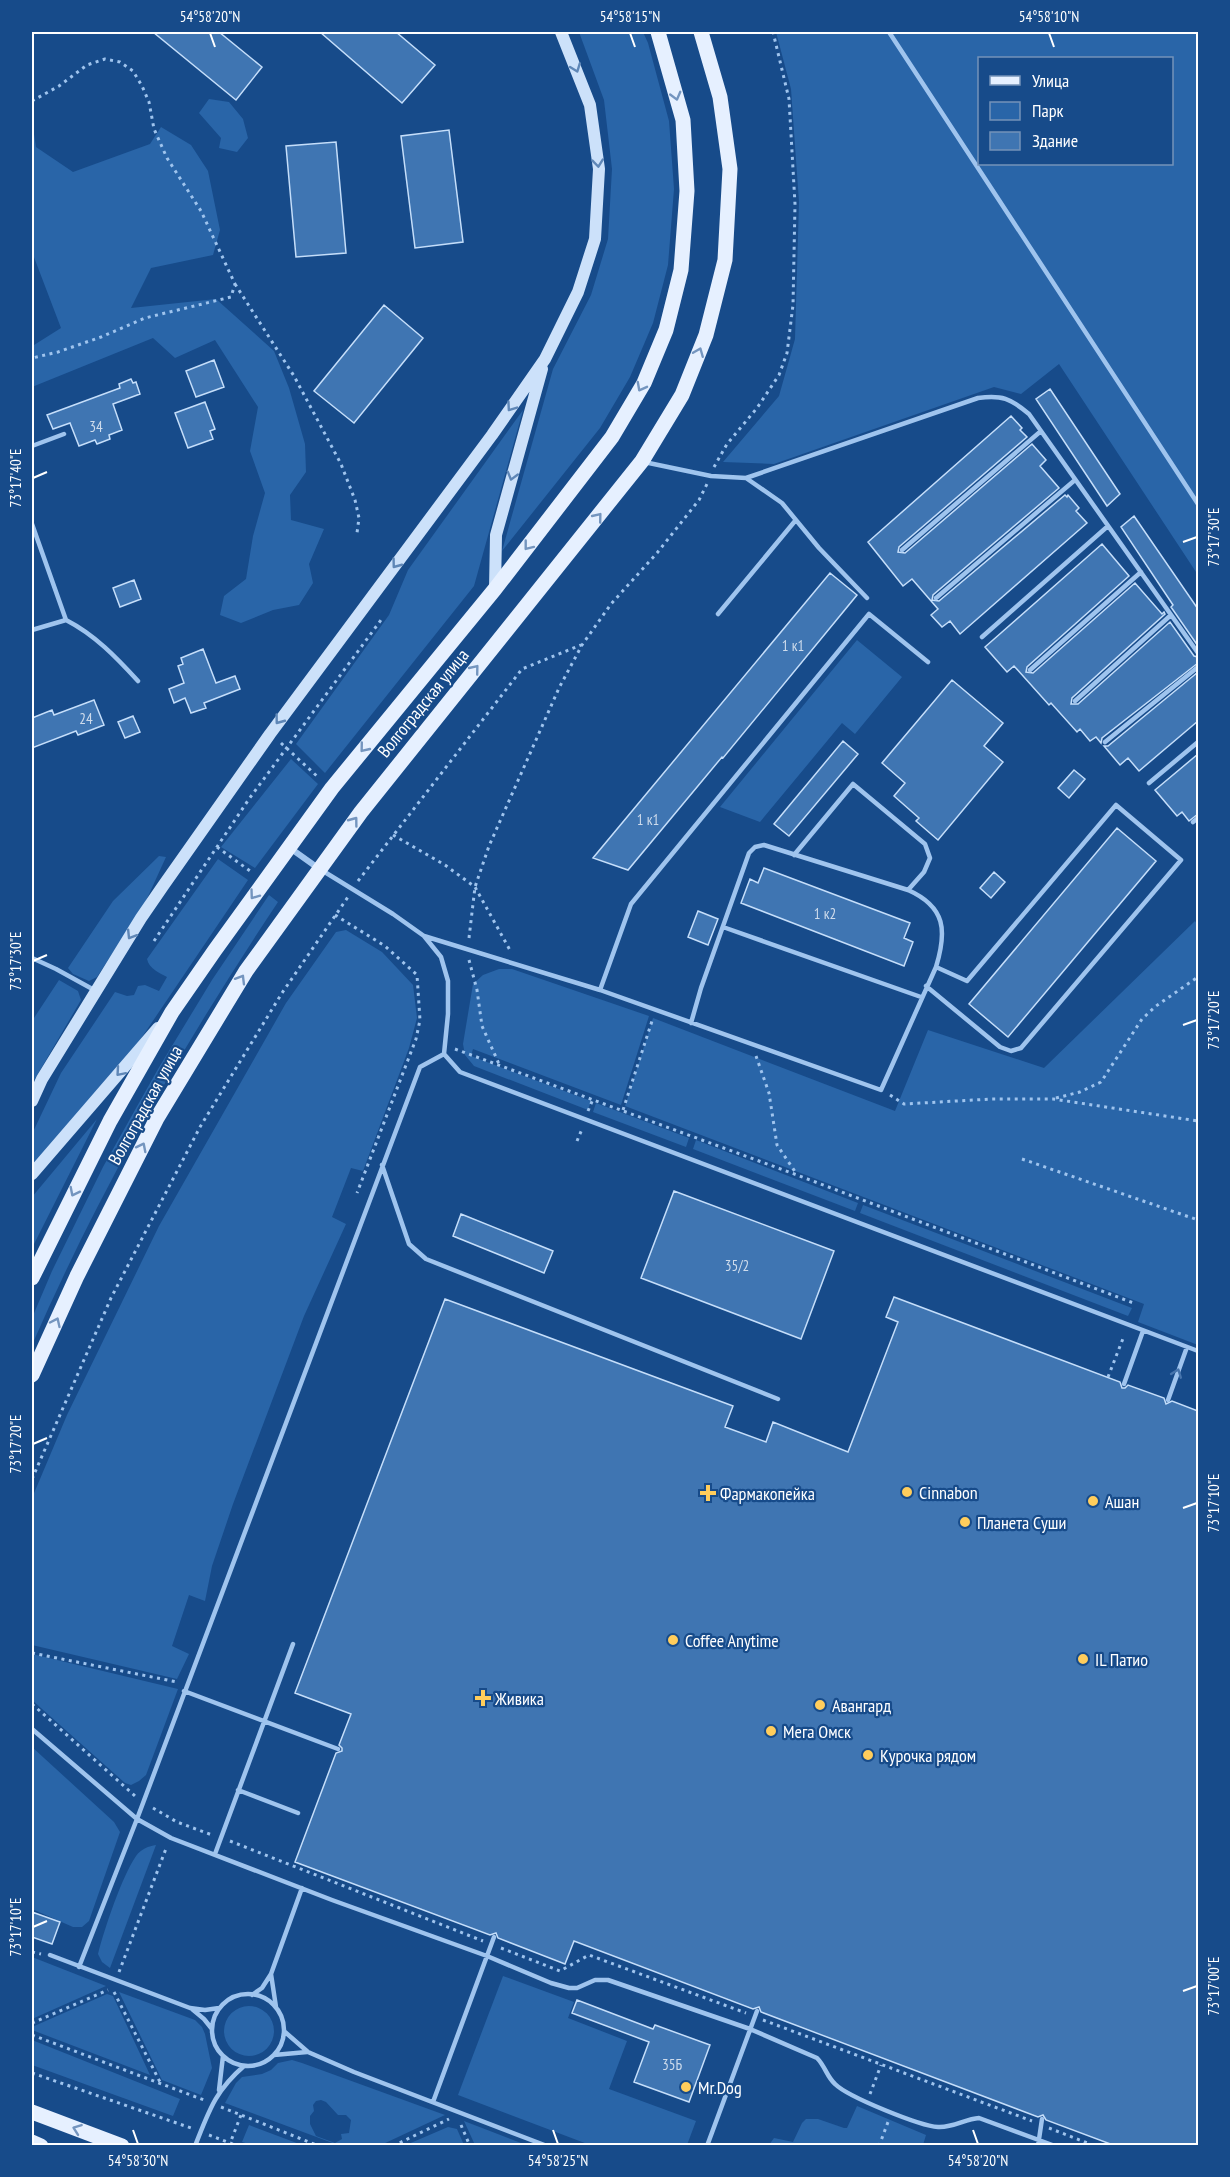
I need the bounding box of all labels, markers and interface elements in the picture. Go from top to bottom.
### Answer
text: 54°58'20"N [180,7,240,26]
text: 54°58'15"N [600,7,660,26]
text: 54°58'10"N [1019,7,1079,26]
legend [978,57,1173,165]
one-way arrow [568,62,581,73]
text: Улица [1032,69,1069,92]
one-way arrow [669,91,682,101]
text: Парк [1032,99,1063,122]
text: Здание [1032,129,1078,152]
one-way arrow [591,158,604,167]
one-way arrow [692,347,704,358]
one-way arrow [637,381,648,391]
one-way arrow [507,400,518,411]
house number: 34 [89,417,103,436]
text: 73°17'40"E [6,448,25,508]
one-way arrow [507,470,519,481]
text: 73°17'30"E [1204,507,1223,567]
one-way arrow [590,513,601,524]
one-way arrow [525,539,536,550]
one-way arrow [392,557,403,568]
house number: 1 к1 [782,636,804,655]
street label: Волгоградская улица [372,644,474,762]
one-way arrow [468,665,479,676]
house number: 24 [79,709,93,728]
one-way arrow [276,714,287,725]
one-way arrow [361,741,372,752]
house number: 1 к1 [637,810,659,829]
one-way arrow [347,817,358,828]
one-way arrow [251,888,262,899]
house number: 1 к2 [814,904,836,923]
one-way arrow [126,929,138,939]
text: 73°17'30"E [6,931,25,991]
one-way arrow [234,975,246,985]
text: 73°17'20"E [1204,990,1223,1050]
street label: Волгоградская улица [103,1041,187,1169]
one-way arrow [116,1065,127,1076]
one-way arrow [135,1142,147,1153]
one-way arrow [70,1186,81,1196]
house number: 35/2 [725,1256,749,1275]
one-way arrow [49,1317,61,1328]
one-way arrow [1170,1369,1183,1379]
text: 73°17'20"E [6,1414,25,1474]
text: 73°17'10"E [1204,1473,1223,1533]
place label: Cinnabon [919,1481,978,1504]
place label: Фармакопейка [720,1482,815,1505]
marker: Cinnabon [900,1485,914,1499]
marker: Фармакопейка [701,1486,715,1500]
place label: Ашан [1105,1490,1139,1513]
marker: Ашан [1086,1494,1100,1508]
place label: Планета Суши [977,1511,1066,1534]
marker: Планета Суши [958,1515,972,1529]
place label: Coffee Anytime [685,1629,779,1652]
marker: Coffee Anytime [666,1633,680,1647]
place label: IL Патио [1095,1648,1148,1671]
marker: IL Патио [1076,1652,1090,1666]
place label: Живика [494,1687,544,1710]
marker: Живика [476,1691,490,1705]
place label: Авангард [832,1694,891,1717]
marker: Авангард [813,1698,827,1712]
place label: Мега Омск [783,1720,851,1743]
marker: Мега Омск [764,1724,778,1738]
place label: Курочка рядом [880,1744,976,1767]
marker: Курочка рядом [861,1748,875,1762]
text: 73°17'10"E [6,1897,25,1957]
text: 73°17'00"E [1204,1956,1223,2016]
house number: 35Б [662,2055,682,2074]
place label: Mr.Dog [698,2076,742,2099]
marker: Mr.Dog [679,2080,693,2094]
one-way arrow [72,2123,83,2136]
text: 54°58'30"N [108,2151,168,2170]
text: 54°58'25"N [528,2151,588,2170]
text: 54°58'20"N [948,2151,1008,2170]

